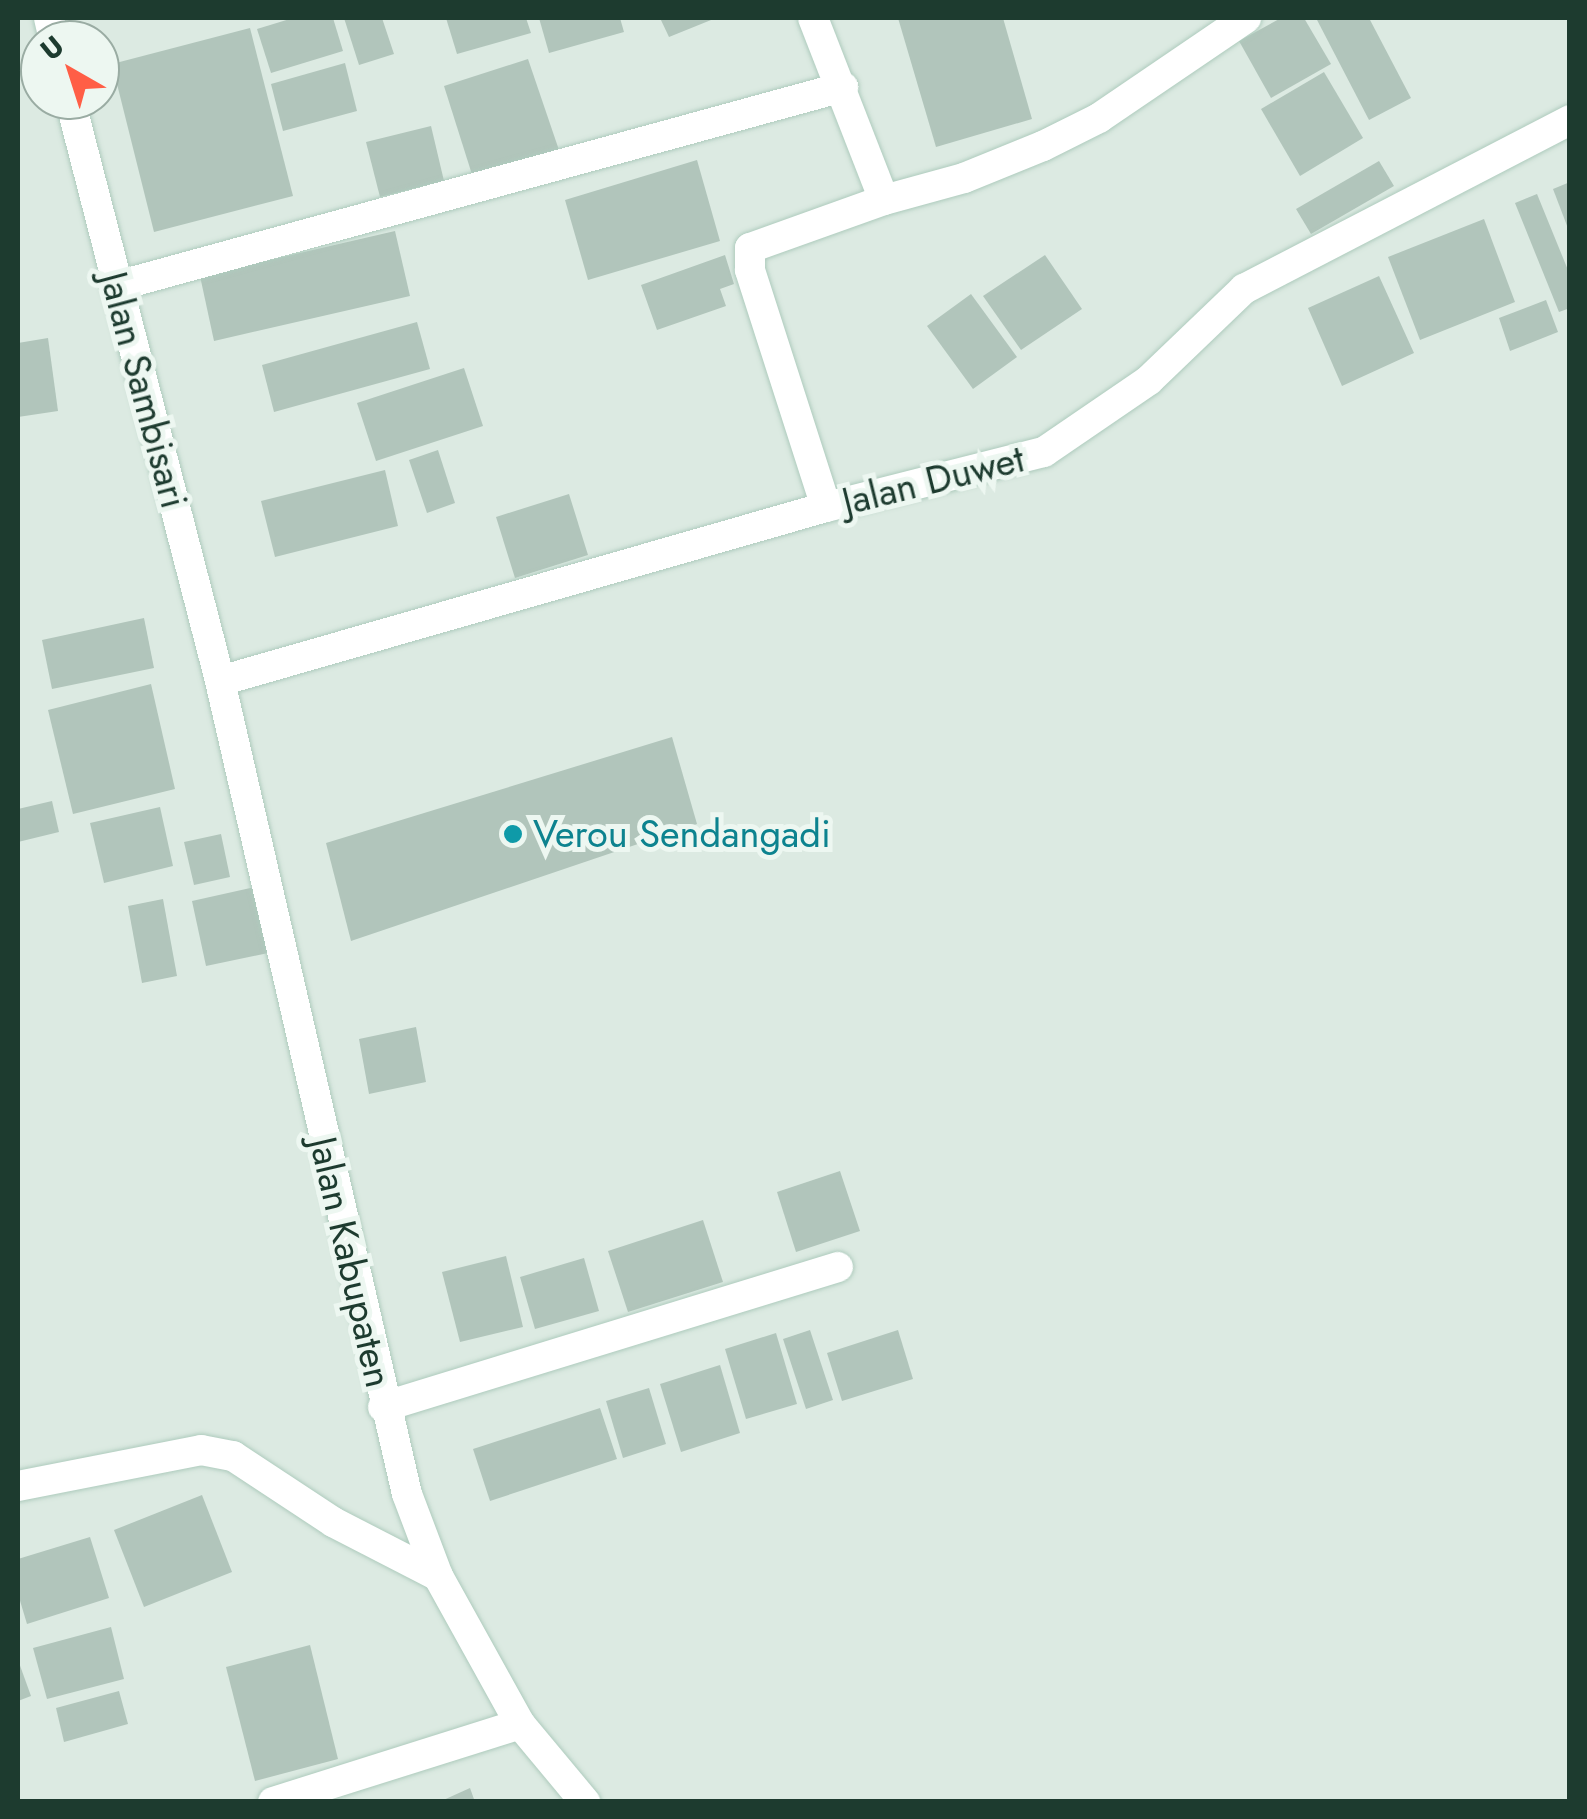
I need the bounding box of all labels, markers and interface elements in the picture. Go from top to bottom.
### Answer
north arrow [20,20,120,120]
text: U [32,26,73,70]
street label: Jalan Sambisari [91,267,197,513]
street label: Jalan Duwet [837,435,1029,525]
place label: Verou Sendangadi [533,811,831,857]
marker: Verou Sendangadi [502,823,524,845]
street label: Jalan Kabupaten [300,1132,402,1392]

